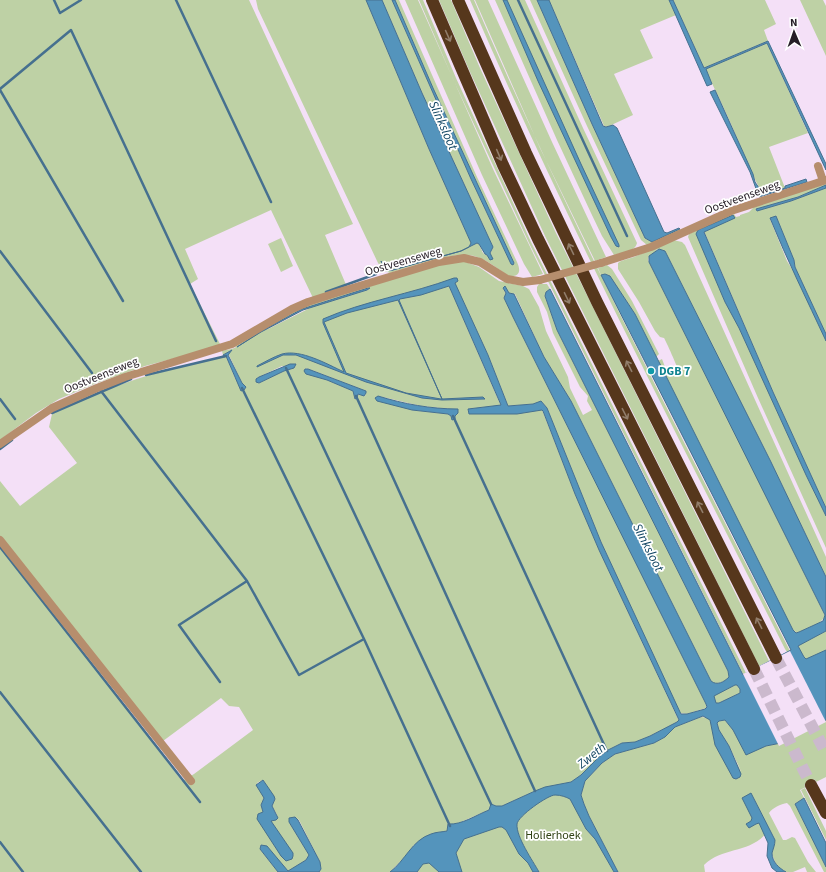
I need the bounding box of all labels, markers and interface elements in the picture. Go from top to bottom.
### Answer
north arrow [774,12,814,52]
text: N [790,15,798,30]
one-way arrow [445,29,452,41]
water label: Slinksloot [424,98,462,153]
one-way arrow [496,149,504,161]
street label: Oostveenseweg [702,176,782,219]
street label: Oostveenseweg [363,242,443,281]
one-way arrow [567,243,574,255]
one-way arrow [564,291,571,303]
street label: Oostveenseweg [61,353,141,398]
one-way arrow [625,360,632,372]
place label: DGB 7 [659,363,690,380]
marker: DGB 7 [646,366,656,376]
one-way arrow [622,408,630,420]
one-way arrow [696,501,703,513]
water label: Slinksloot [628,520,668,575]
one-way arrow [755,617,762,629]
water label: Zweth [573,738,610,774]
park label: Holierhoek [525,827,581,844]

